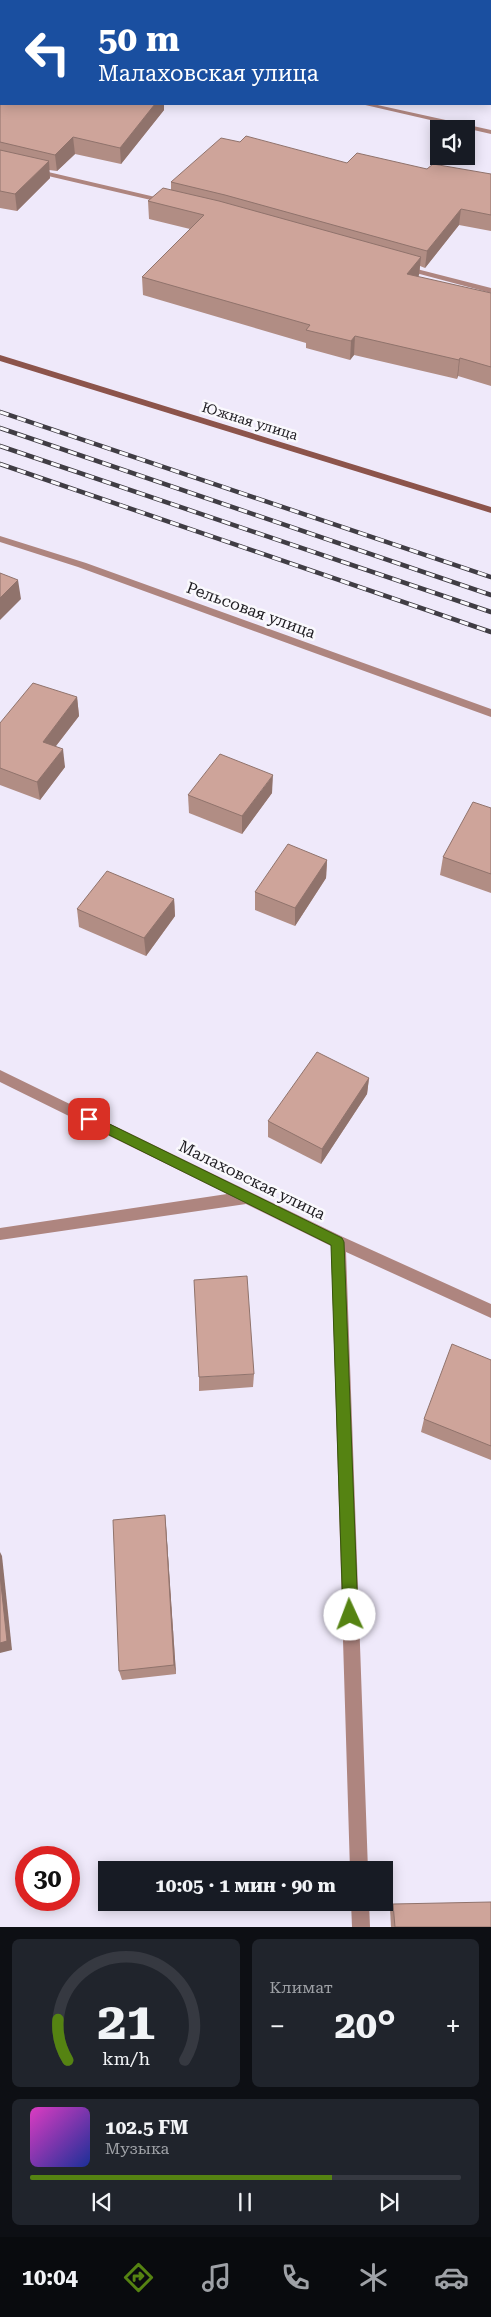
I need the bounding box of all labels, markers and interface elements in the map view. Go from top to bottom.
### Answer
text: 50 m [98,19,180,60]
icon: left [15,20,80,85]
text: Малаховская улица [98,61,319,86]
map controls [430,120,475,165]
button: sound [430,120,475,165]
street label: Южная улица [200,399,300,443]
street label: Рельсовая улица [184,578,318,642]
pin [68,1098,110,1140]
icon: arrive [75,1105,103,1133]
street label: Малаховская улица [176,1136,329,1224]
position arrow [323,1588,375,1640]
speed limit sign: 30 [15,1846,80,1911]
text: 10:05 · 1 мин · 90 m [155,1874,336,1897]
text: Климат [270,1978,333,1997]
text: 21 [97,1991,155,2052]
text: 20° [335,2003,396,2047]
text: − [270,2010,285,2043]
text: + [445,2010,461,2043]
text: km/h [102,2048,150,2069]
text: 102.5 FM [105,2116,188,2139]
text: Музыка [105,2139,169,2158]
icon: previous [88,2188,116,2216]
icon: pause [231,2188,259,2216]
icon: next [375,2188,403,2216]
icon: directions [121,2260,156,2295]
icon: music [199,2260,234,2295]
icon: phone [278,2260,313,2295]
icon: climate [356,2260,391,2295]
icon: car [434,2260,469,2295]
text: 10:04 [22,2265,78,2290]

